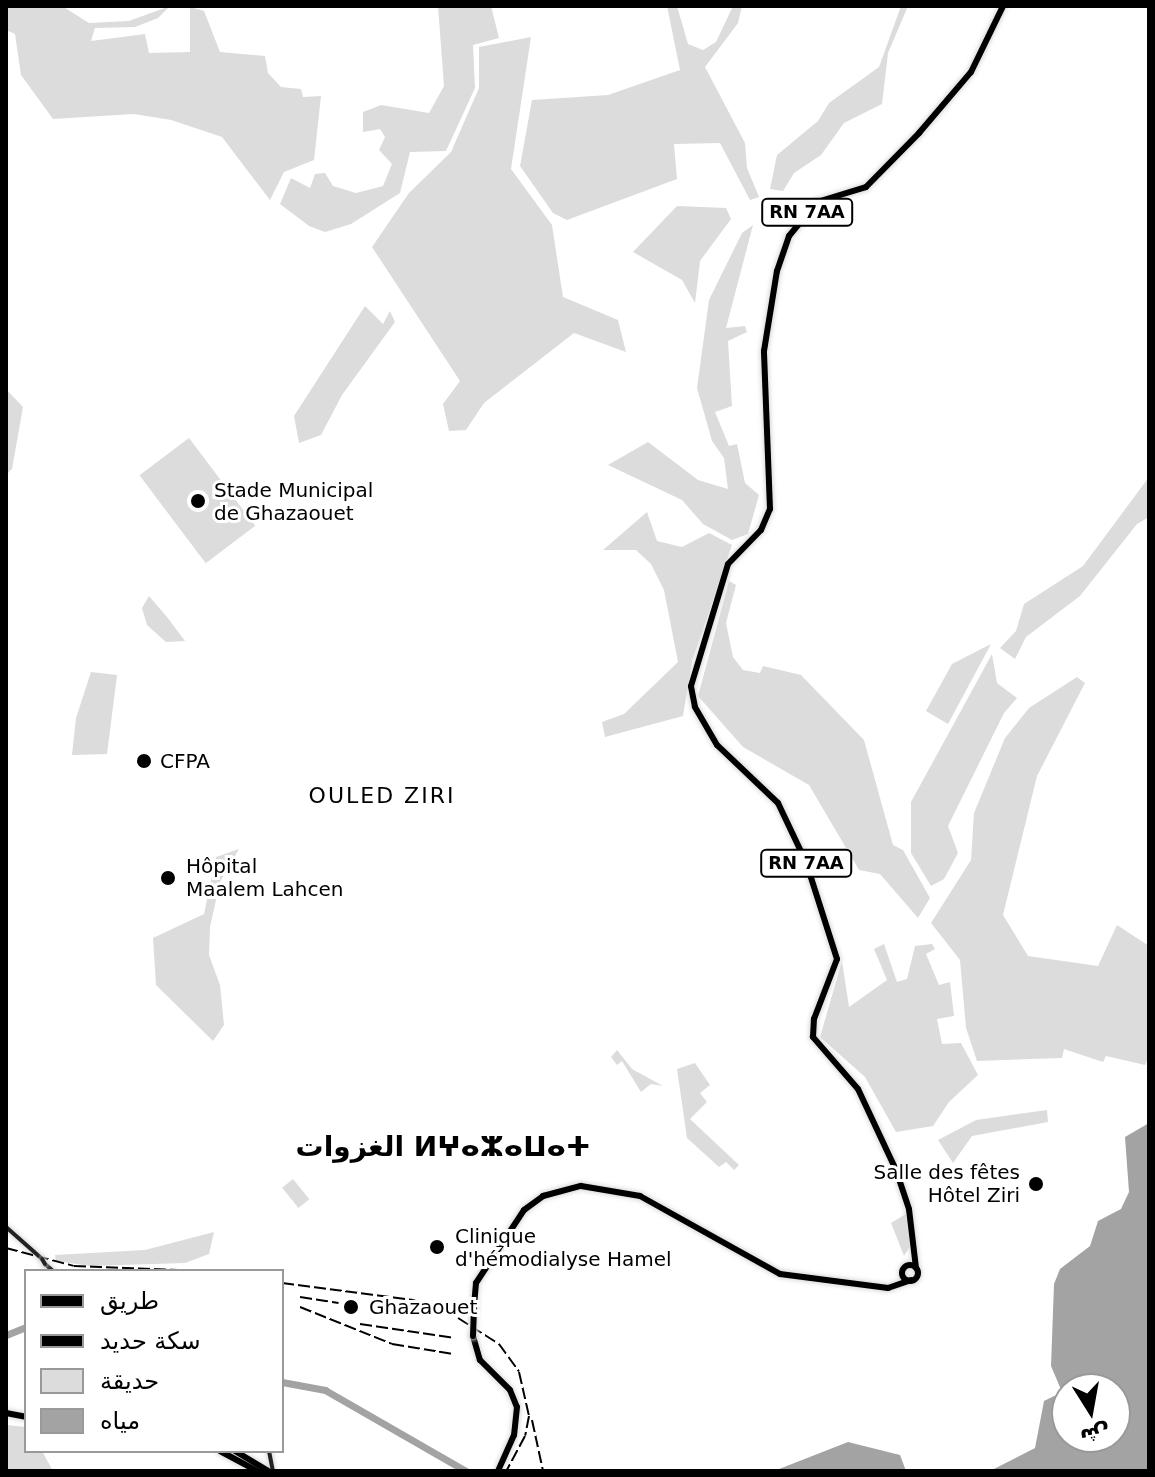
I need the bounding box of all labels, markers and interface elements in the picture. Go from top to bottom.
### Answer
road number: RN 7AA [761,198,853,226]
place label: Stade Municipal de Ghazaouet [214,478,373,525]
marker: Stade Municipal de Ghazaouet [189,492,207,510]
place label: CFPA [160,749,210,773]
marker: CFPA [135,752,153,770]
district label: OULED ZIRI [309,783,455,809]
road number: RN 7AA [760,849,852,877]
place label: Hôpital Maalem Lahcen [186,854,344,901]
marker: Hôpital Maalem Lahcen [157,867,179,889]
district label: الغزوات ⵍⵖⴰⵣⴰⵡⴰⵜ [296,1130,590,1164]
place label: Salle des fêtes Hôtel Ziri [874,1160,1020,1207]
marker: Salle des fêtes Hôtel Ziri [1027,1175,1045,1193]
place label: Clinique d'hémodialyse Hamel [455,1224,672,1271]
marker: Clinique d'hémodialyse Hamel [426,1236,448,1258]
legend [24,1269,284,1453]
text: طريق [100,1287,159,1315]
place label: Ghazaouet [369,1295,477,1319]
marker: Ghazaouet [340,1296,362,1318]
text: سكة حديد [100,1327,201,1355]
text: حديقة [100,1367,159,1395]
north arrow [1051,1373,1131,1453]
text: مياه [100,1407,140,1435]
text: ش [1078,1420,1113,1450]

